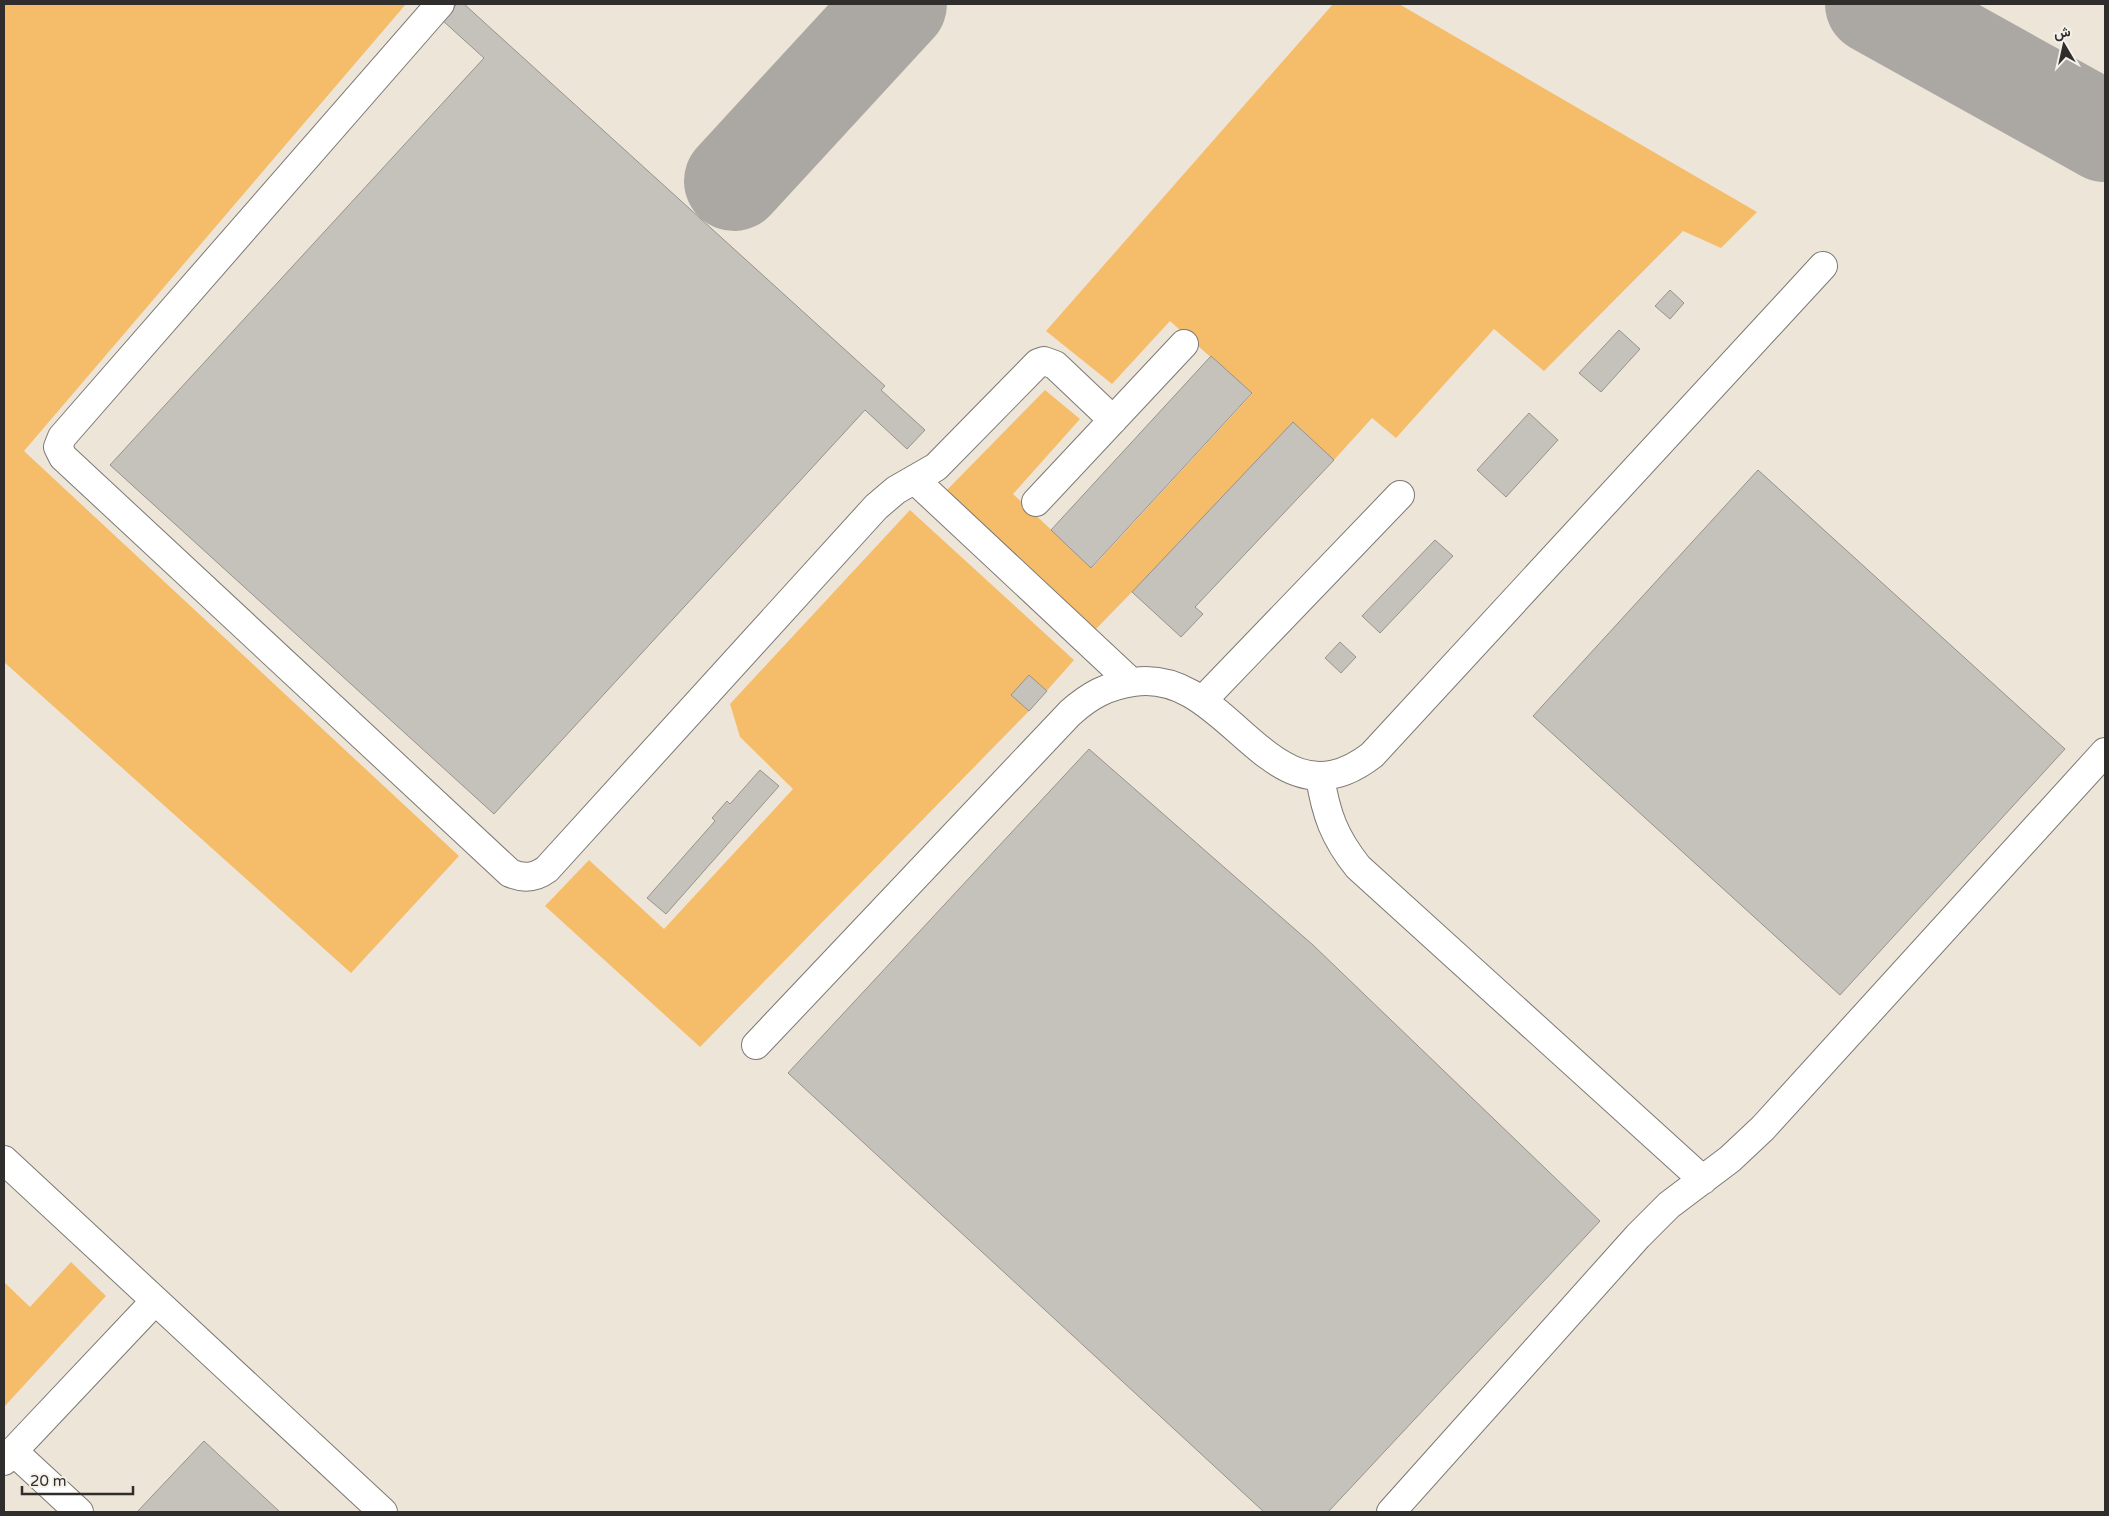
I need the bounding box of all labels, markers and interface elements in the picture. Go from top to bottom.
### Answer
north arrow [2039,20,2089,70]
text: ش [2052,23,2072,42]
scale bar [22,1464,134,1496]
text: 20 m [30,1472,67,1490]

